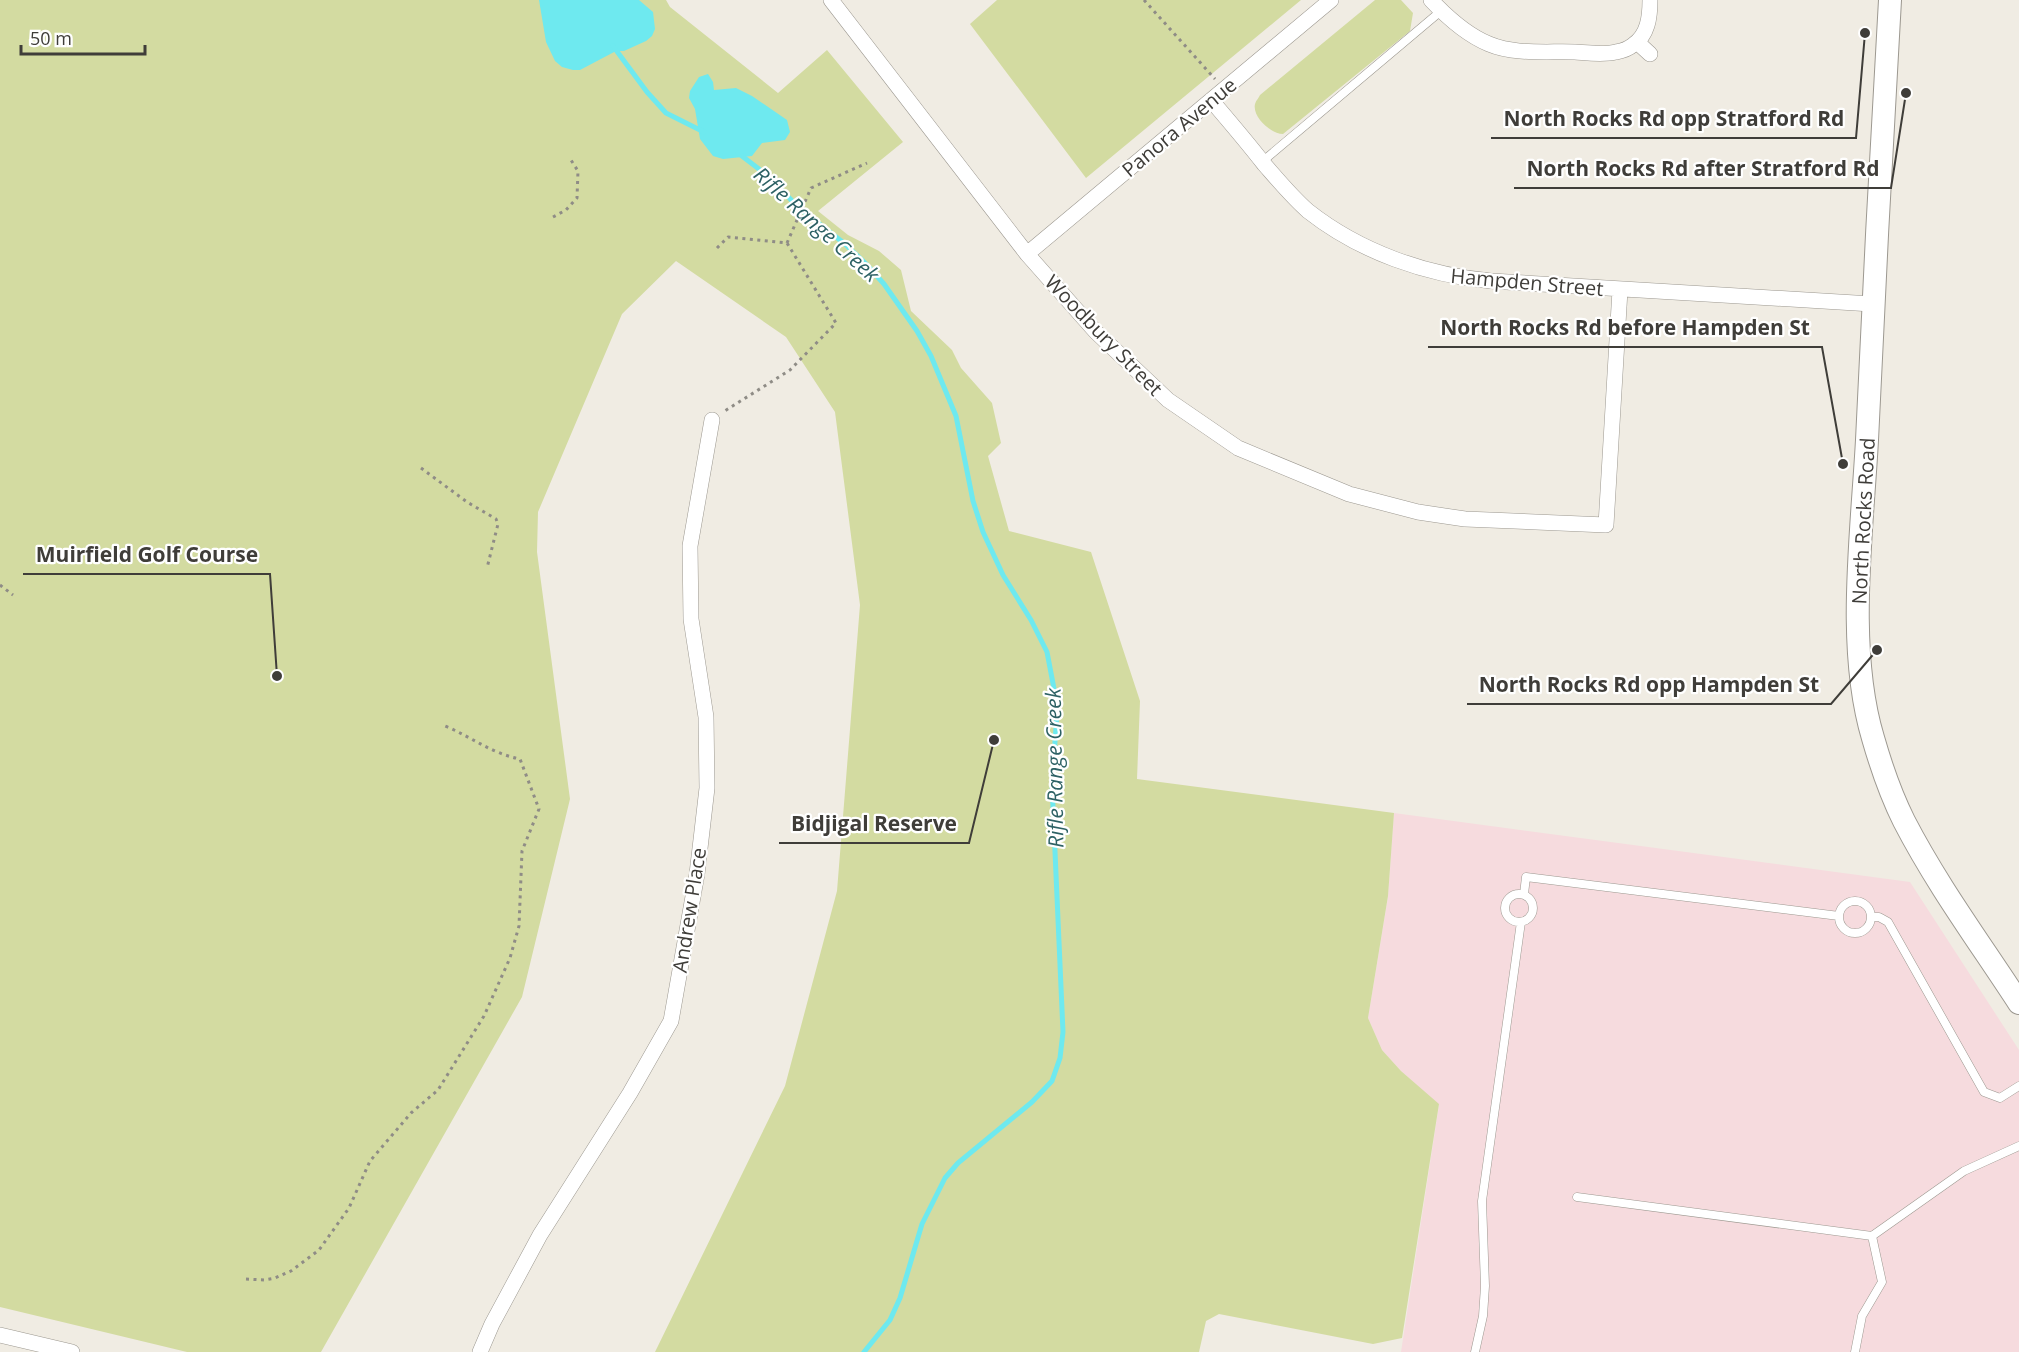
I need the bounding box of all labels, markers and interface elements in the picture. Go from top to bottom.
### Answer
scale bar [21,18,146,56]
text: 50 m [30,26,72,50]
street label: Panora Avenue [1116,71,1242,183]
callout: North Rocks Rd opp Stratford Rd [1491,99,1856,138]
text: North Rocks Rd opp Stratford Rd [1504,104,1844,132]
callout: North Rocks Rd after Stratford Rd [1514,149,1891,188]
text: North Rocks Rd after Stratford Rd [1526,154,1880,182]
water label: Rifle Range Creek [748,160,886,288]
street label: Hampden Street [1449,262,1605,302]
street label: Woodbury Street [1039,269,1169,401]
callout: North Rocks Rd before Hampden St [1428,308,1822,347]
text: North Rocks Rd before Hampden St [1440,313,1810,341]
street label: North Rocks Road [1845,437,1881,605]
callout: Muirfield Golf Course [23,535,270,574]
text: Muirfield Golf Course [36,540,258,568]
callout: North Rocks Rd opp Hampden St [1467,665,1831,704]
text: North Rocks Rd opp Hampden St [1479,670,1819,698]
water label: Rifle Range Creek [1039,687,1069,848]
callout: Bidjigal Reserve [779,804,969,843]
text: Bidjigal Reserve [791,809,957,837]
street label: Andrew Place [666,846,712,974]

